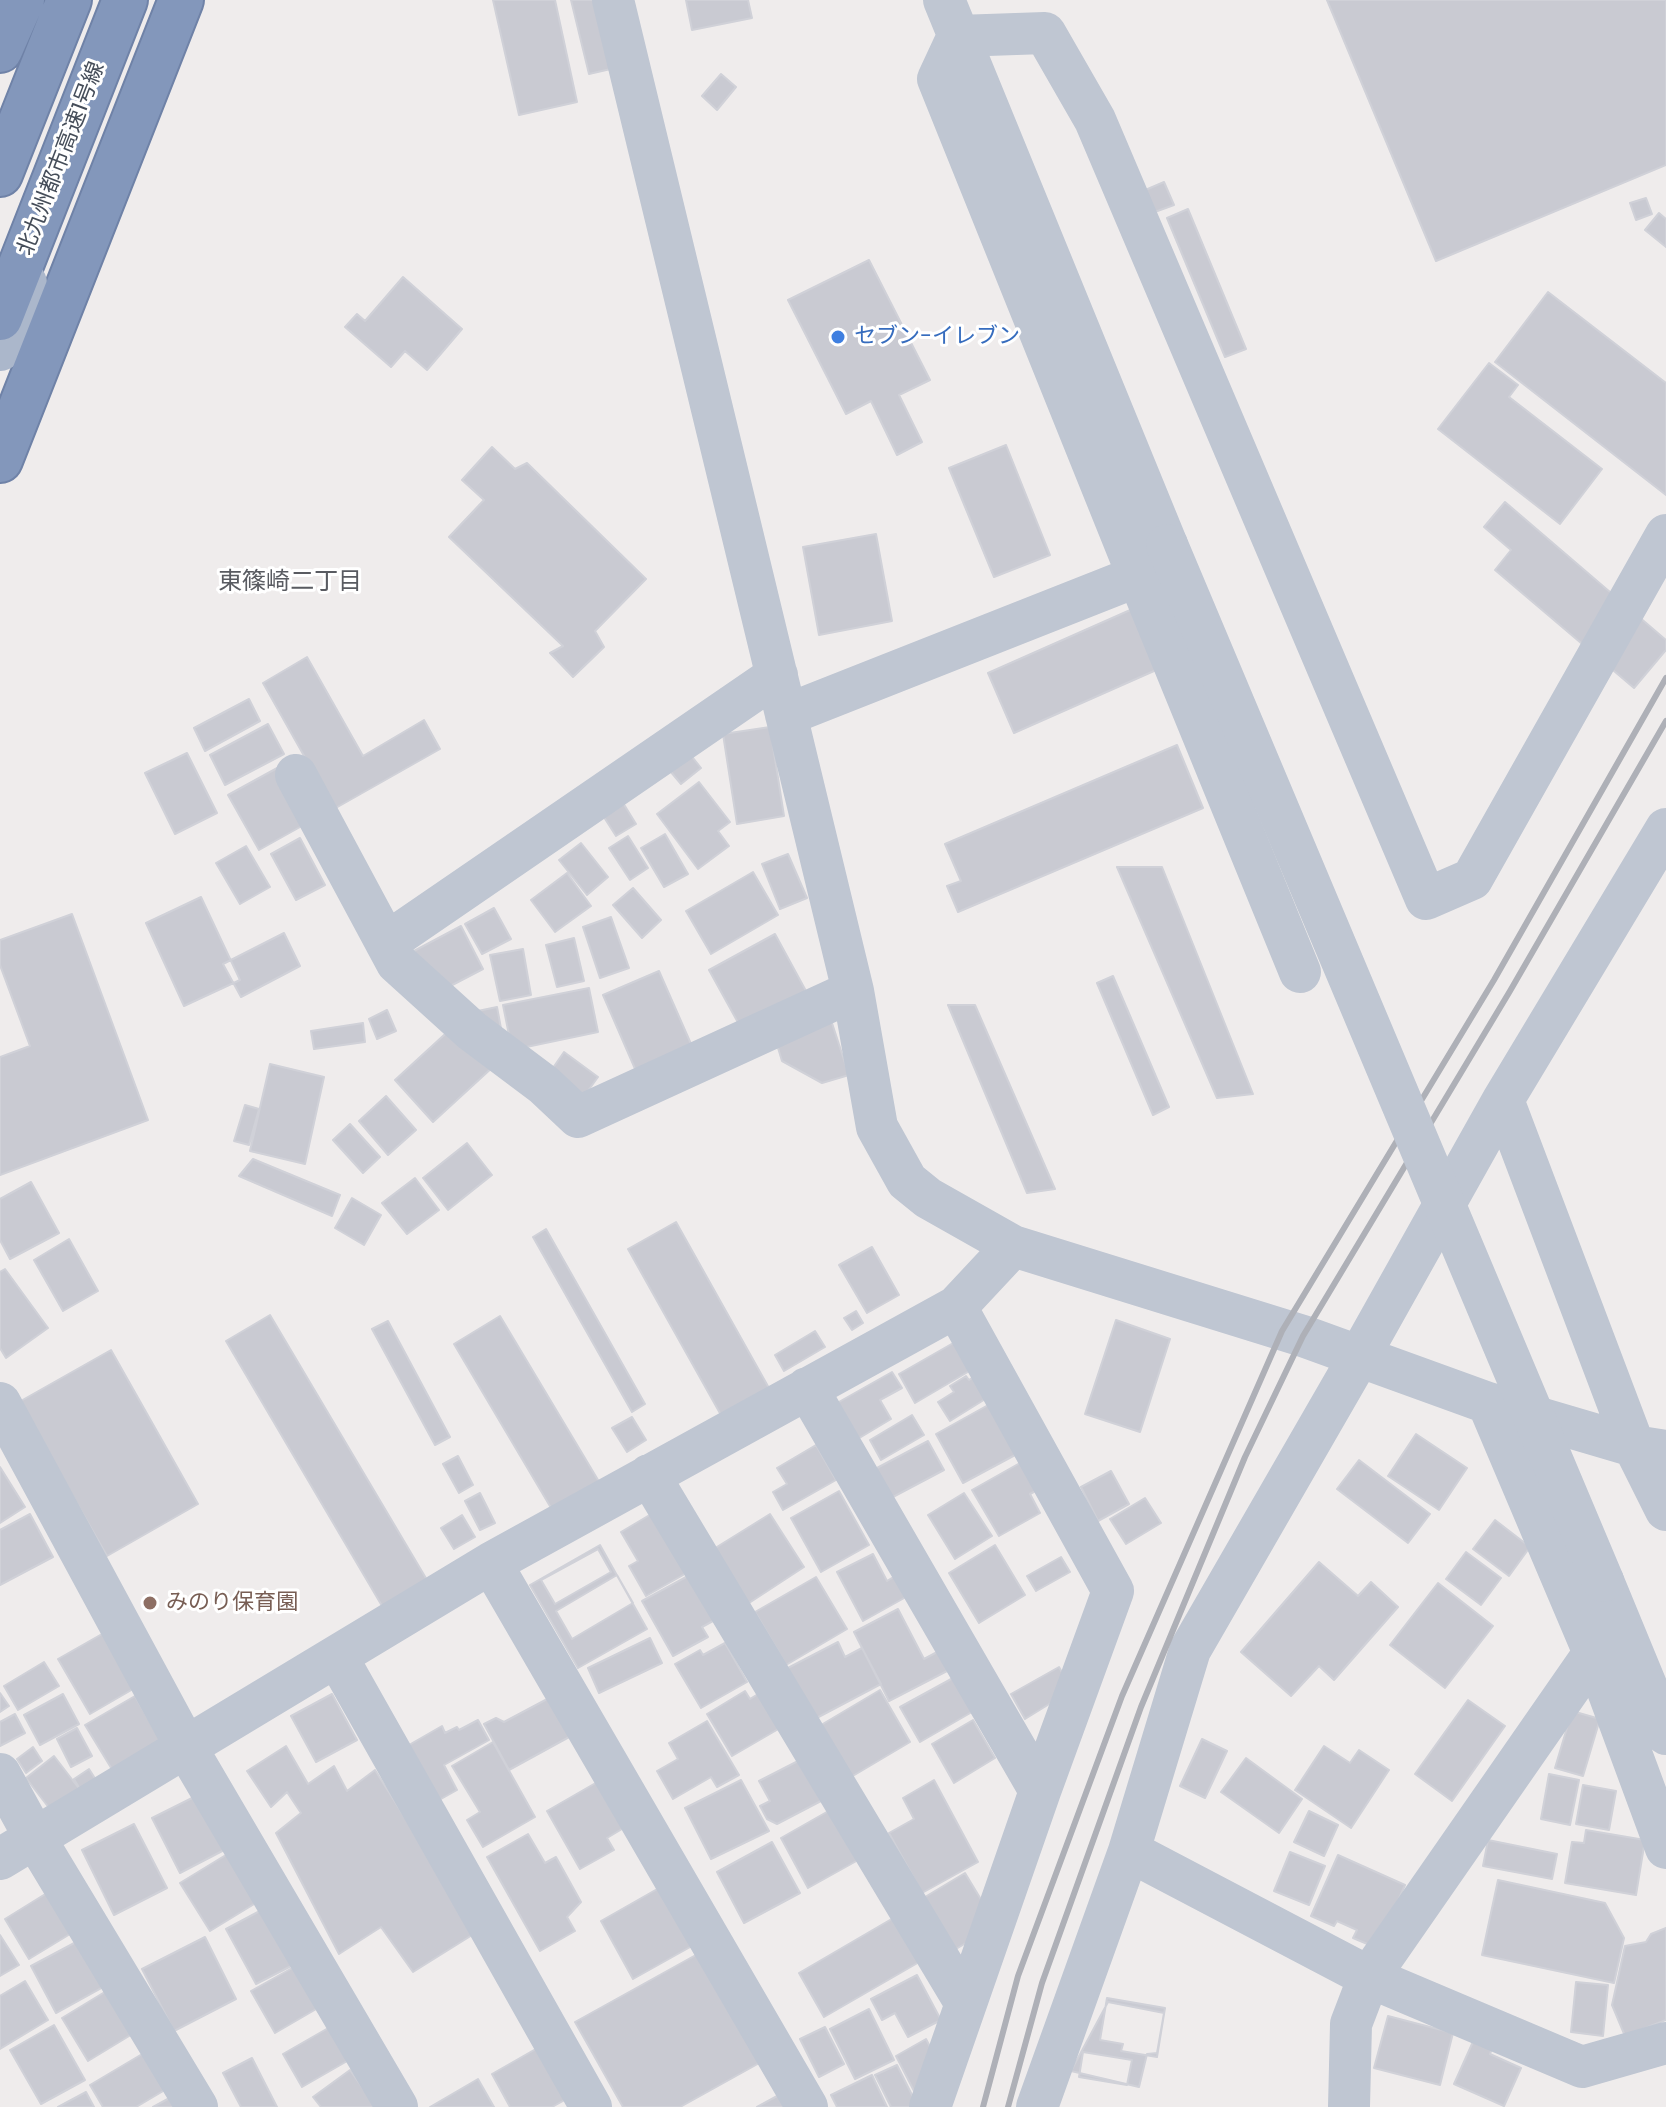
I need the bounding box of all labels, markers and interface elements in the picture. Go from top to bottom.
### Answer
street label: 北九州都市高速1号線 [13,59,111,259]
place label: セブン-イレブン [854,324,1020,350]
marker: セブン-イレブン [829,328,847,346]
district label: 東篠崎二丁目 [218,569,362,597]
place label: みのり保育園 [166,1590,298,1616]
marker: みのり保育園 [141,1594,159,1612]

